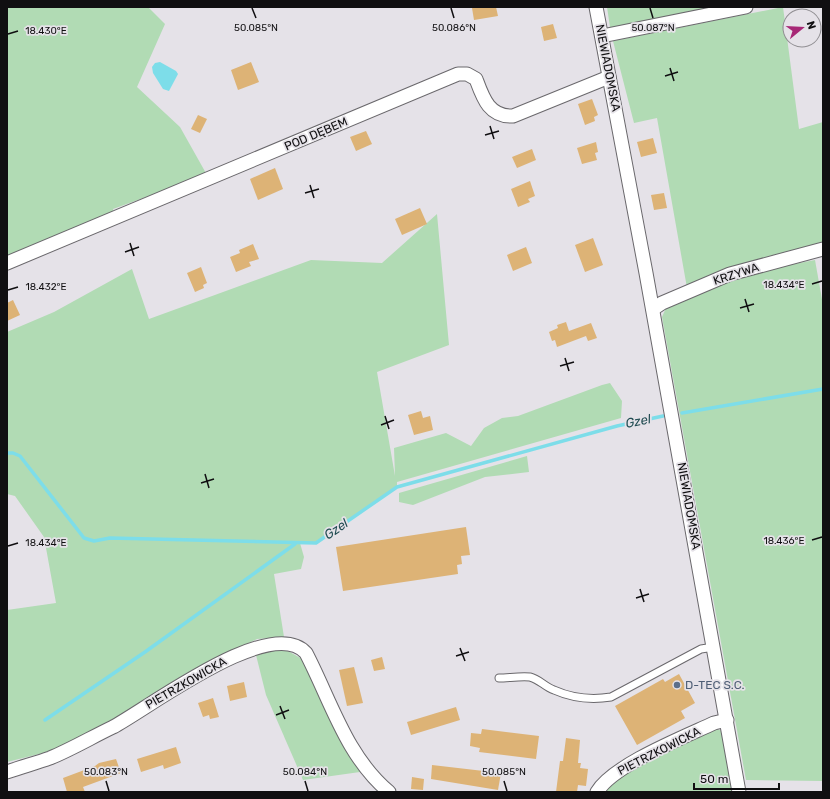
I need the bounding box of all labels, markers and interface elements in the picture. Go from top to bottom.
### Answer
north arrow [782,8,822,48]
text: N [804,19,818,31]
text: 50.085°N [234,22,278,34]
text: 50.086°N [432,22,476,34]
text: 50.087°N [631,22,675,34]
street label: NIEWIADOMSKA [593,23,623,113]
text: 18.430°E [25,25,67,37]
street label: POD DĘBEM [282,114,350,154]
street label: KRZYWA [711,260,761,288]
text: 18.434°E [763,279,805,291]
text: 18.432°E [26,281,66,293]
water label: Gzel [624,411,653,431]
street label: NIEWIADOMSKA [674,461,704,551]
water label: Gzel [321,515,352,542]
text: 18.436°E [763,535,805,547]
text: 18.434°E [25,537,67,549]
street label: PIETRZKOWICKA [143,654,229,712]
place label: D-TEC S.C. [685,678,745,692]
marker: D-TEC S.C. [672,680,682,690]
street label: PIETRZKOWICKA [615,724,703,778]
scale bar [694,765,779,791]
text: 50.083°N [84,766,128,778]
text: 50.084°N [283,766,327,778]
text: 50.085°N [482,766,526,778]
text: 50 m [700,772,728,786]

